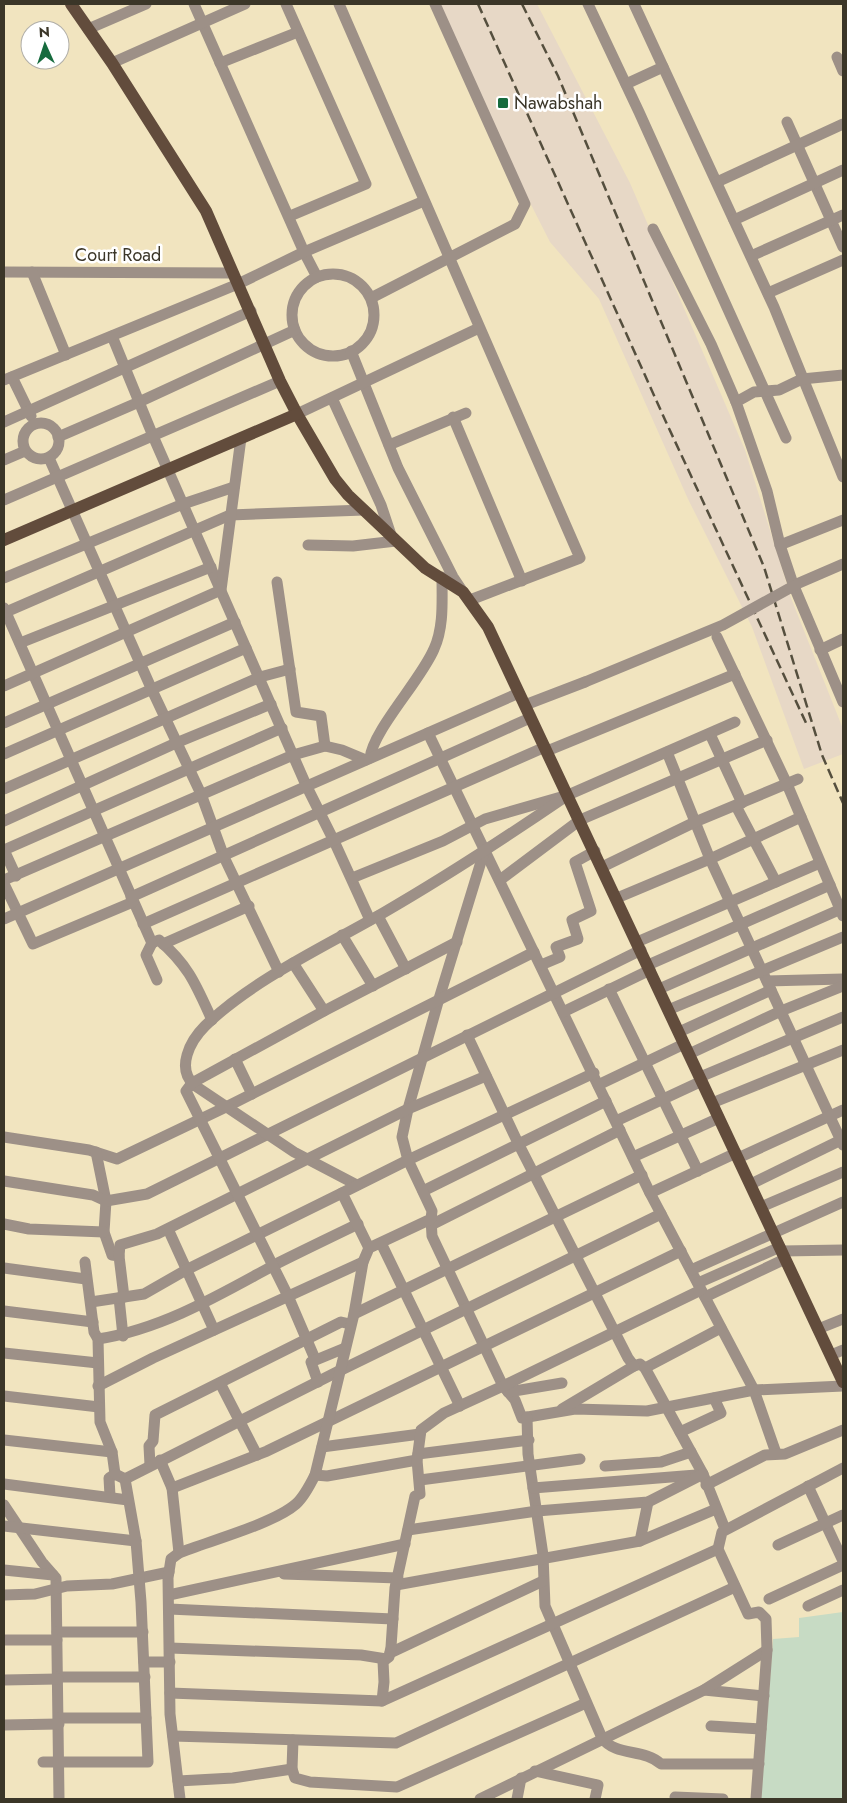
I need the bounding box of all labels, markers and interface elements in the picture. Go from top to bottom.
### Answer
north arrow [20,20,70,70]
text: N [38,22,50,42]
place label: Nawabshah [514,90,603,116]
marker: Nawabshah [496,96,510,110]
street label: Court Road [75,242,161,268]

